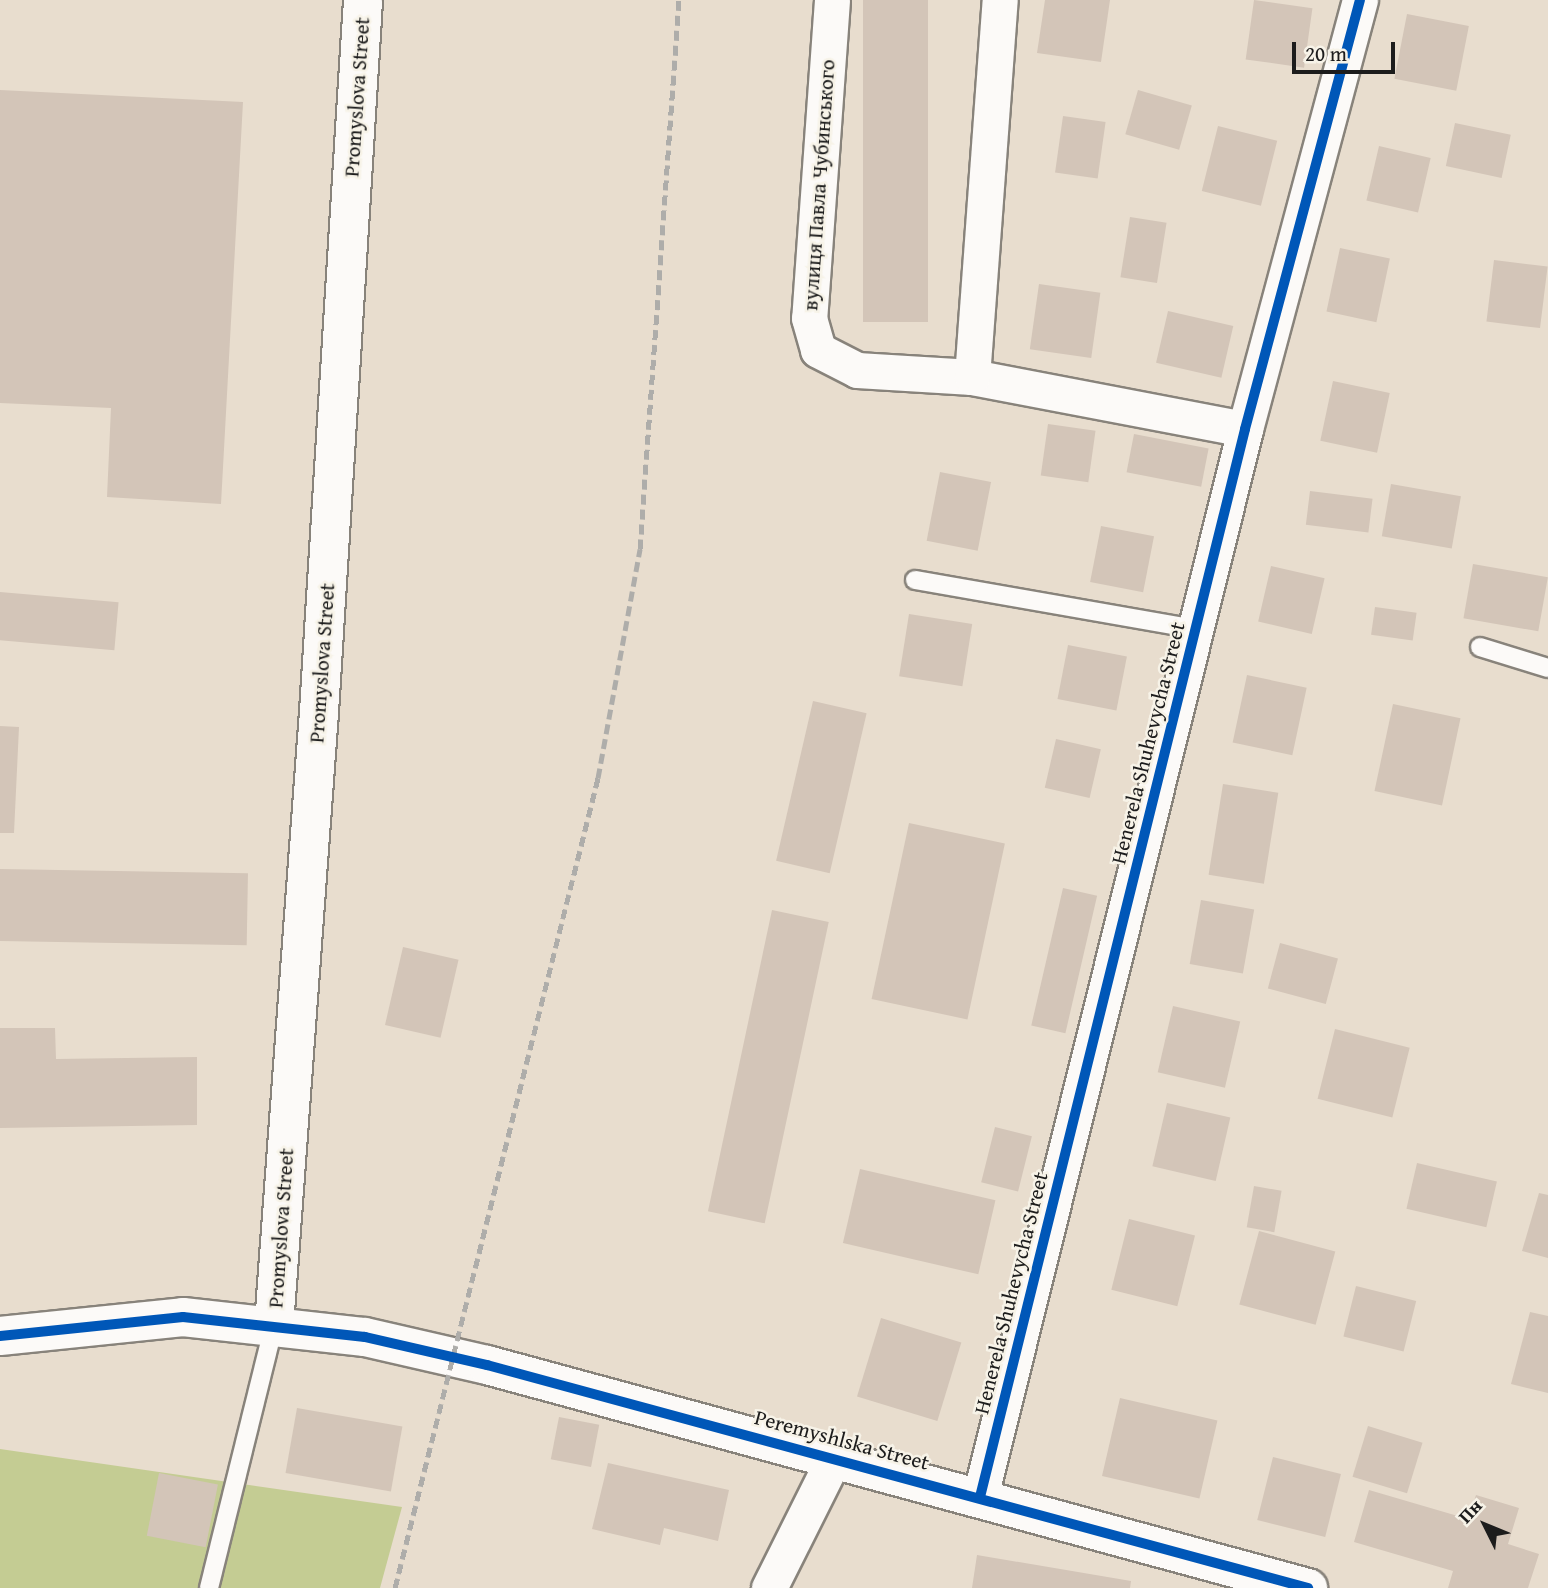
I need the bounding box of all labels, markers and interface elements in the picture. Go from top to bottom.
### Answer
street label: Promyslova Street [339,16,375,178]
scale bar [1296,28,1399,72]
text: 20 m [1305,38,1347,69]
street label: вулиця Павла Чубинського [798,59,840,311]
street label: Promyslova Street [304,582,340,744]
street label: Henerela Shuhevycha Street [1106,619,1190,867]
street label: Promyslova Street [263,1147,299,1309]
street label: Henerela Shuhevycha Street [969,1169,1053,1417]
street label: Peremyshlska Street [752,1405,932,1475]
north arrow [1450,1490,1520,1560]
text: Пн [1451,1492,1488,1529]

